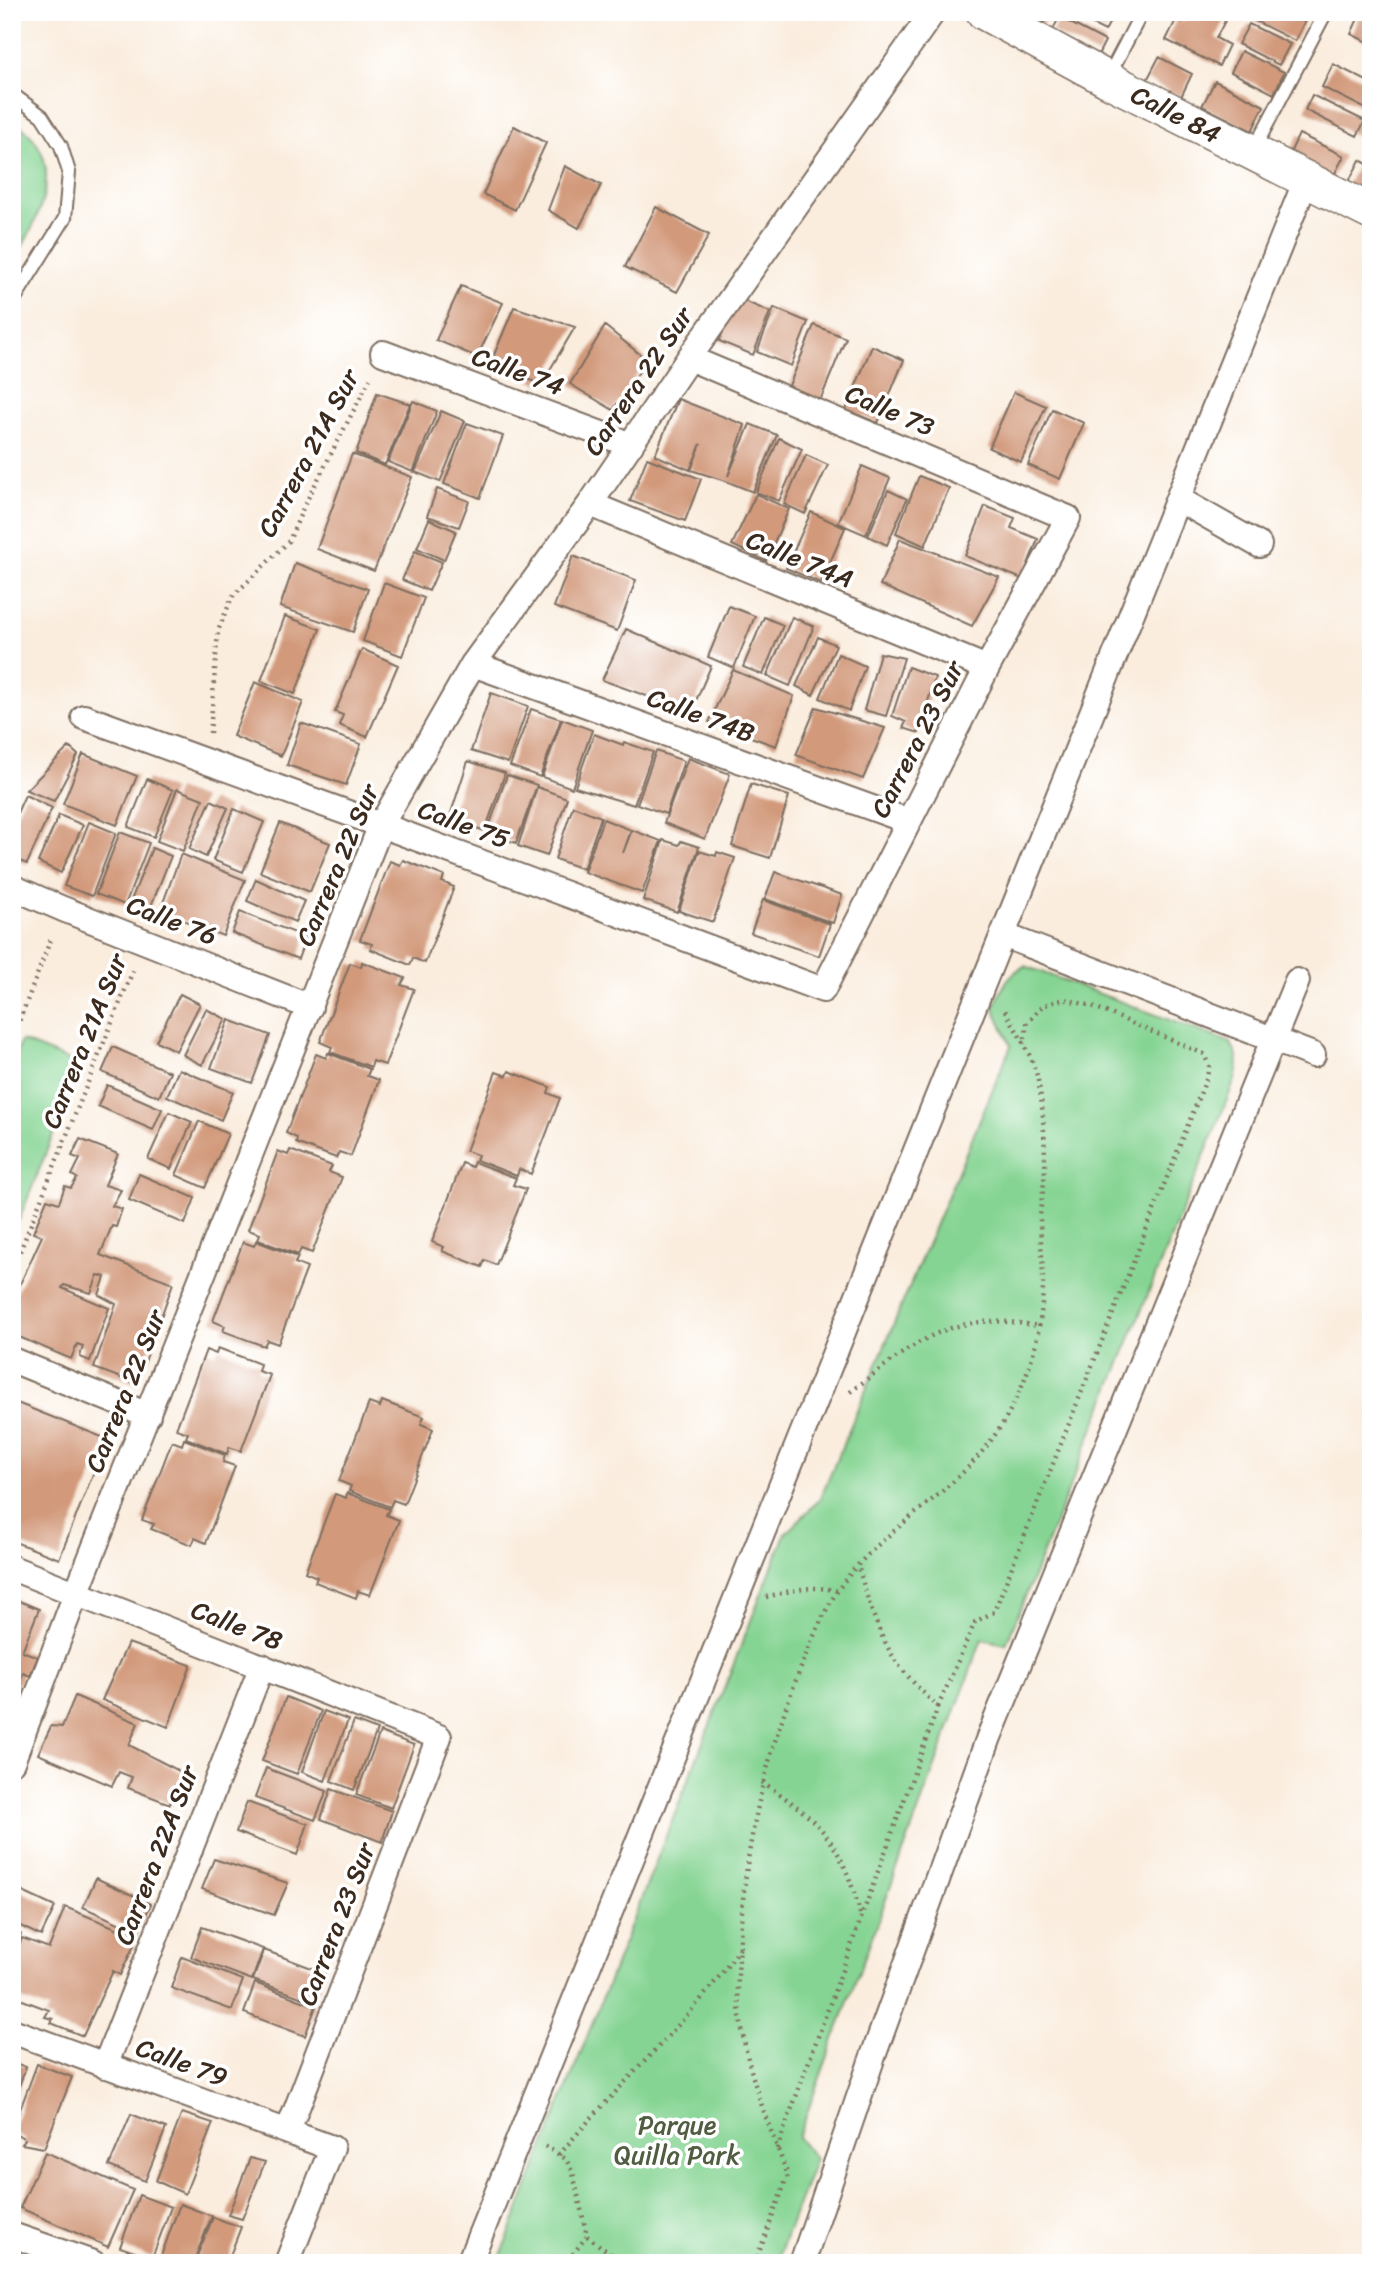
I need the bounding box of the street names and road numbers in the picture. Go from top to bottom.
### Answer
street label: Calle 84 [1123,72,1229,156]
street label: Carrera 22 Sur [571,296,706,465]
street label: Calle 74 [465,333,571,409]
street label: Carrera 21A Sur [244,359,372,546]
street label: Calle 73 [838,371,942,449]
street label: Calle 74A [739,517,861,601]
street label: Carrera 23 Sur [858,651,977,826]
street label: Calle 74B [641,674,761,756]
street label: Carrera 22 Sur [282,776,392,953]
street label: Calle 75 [412,786,517,862]
street label: Calle 76 [120,882,224,958]
street label: Carrera 21A Sur [28,945,141,1136]
street label: Carrera 22 Sur [71,1301,179,1479]
street label: Calle 78 [185,1587,290,1664]
street label: Carrera 22A Sur [101,1757,212,1952]
street label: Carrera 23 Sur [284,1835,389,2012]
street label: Calle 79 [129,2024,235,2100]

